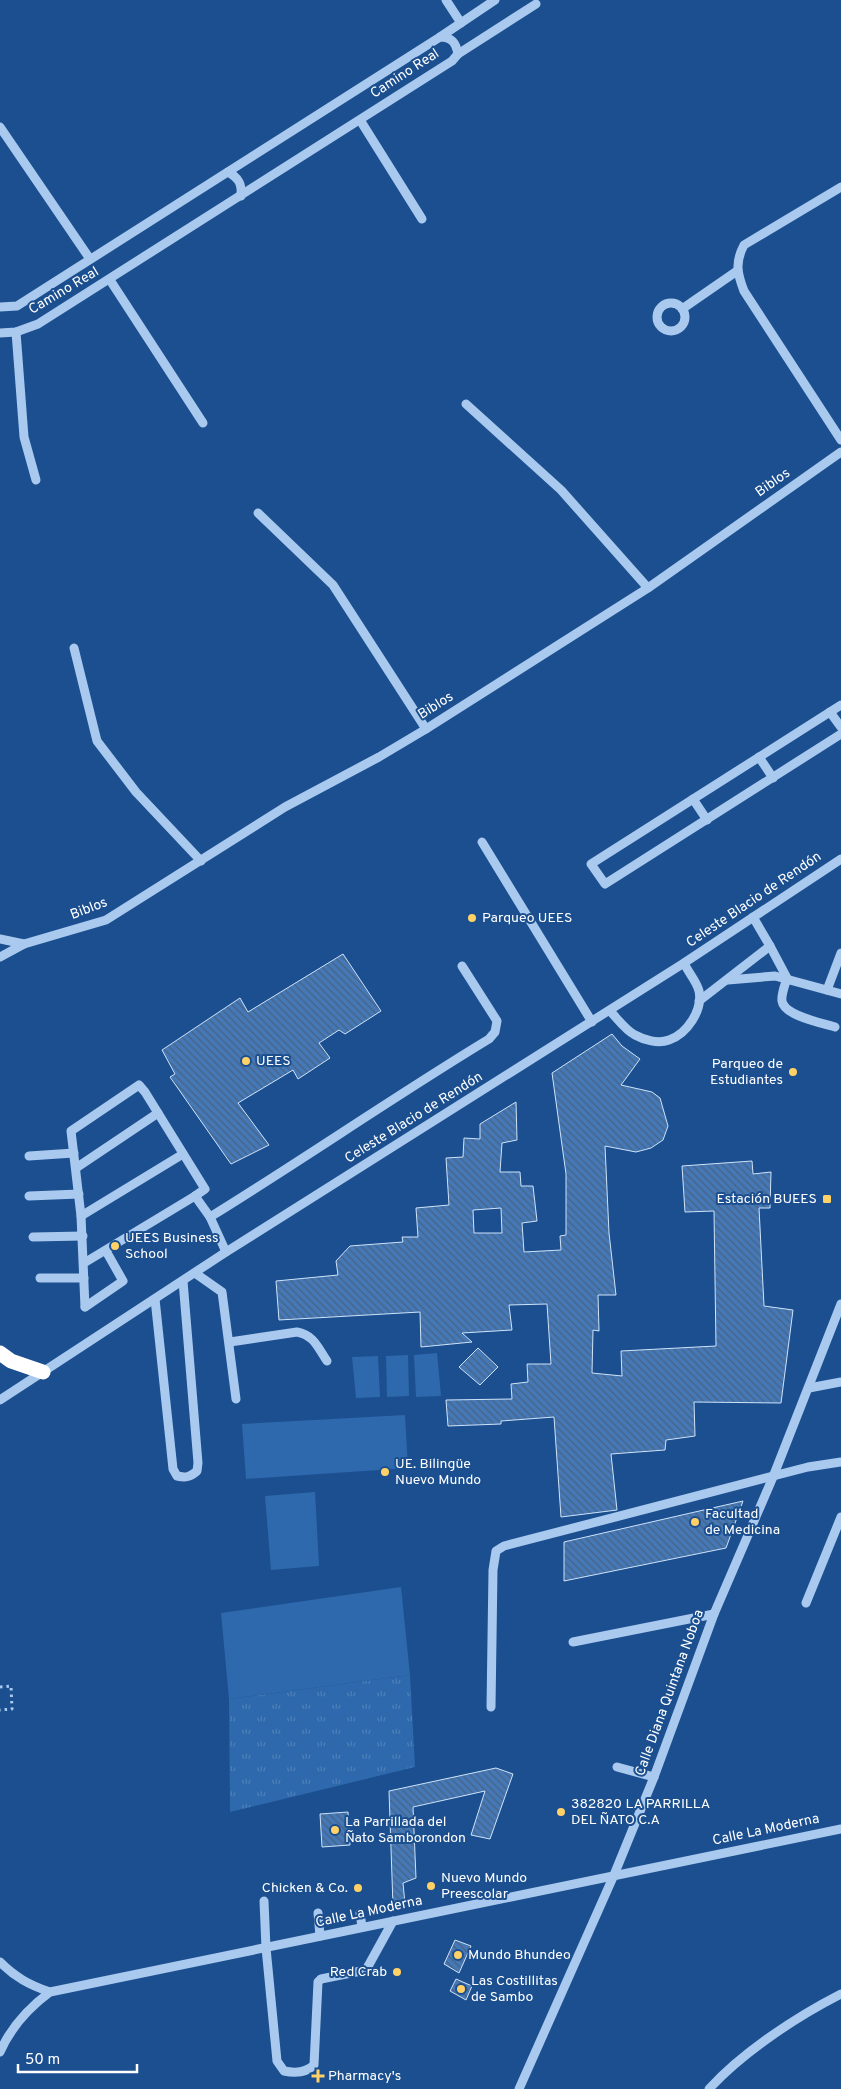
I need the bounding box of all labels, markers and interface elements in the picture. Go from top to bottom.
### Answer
street label: Camino Real [367,45,443,103]
street label: Camino Real [26,263,102,319]
street label: Biblos [752,465,794,501]
street label: Biblos [415,689,457,723]
street label: Celeste Blacio de Rendón [683,848,825,952]
street label: Biblos [68,894,110,924]
place label: Parqueo UEES [482,910,572,927]
marker: Parqueo UEES [466,912,478,924]
place label: UEES [256,1053,291,1070]
marker: UEES [240,1055,252,1067]
place label: Parqueo de Estudiantes [710,1056,783,1089]
marker: Parqueo de Estudiantes [787,1066,799,1078]
street label: Celeste Blacio de Rendón [342,1069,486,1167]
place label: Estación BUEES [717,1191,817,1208]
marker: Estación BUEES [821,1193,833,1205]
place label: UEES Business School [125,1230,219,1263]
marker: UEES Business School [109,1240,121,1252]
place label: UE. Bilingüe Nuevo Mundo [395,1456,481,1489]
marker: UE. Bilingüe Nuevo Mundo [379,1466,391,1478]
place label: Facultad de Medicina [705,1506,780,1539]
marker: Facultad de Medicina [689,1516,701,1528]
street label: Calle Diana Quintana Noboa [632,1608,708,1778]
place label: 382820 LA PARRILLA DEL ÑATO C.A [571,1796,710,1829]
marker: 382820 LA PARRILLA DEL ÑATO C.A [555,1806,567,1818]
street label: Calle La Moderna [711,1810,821,1850]
place label: La Parrillada del Ñato Samborondon [345,1814,466,1847]
marker: La Parrillada del Ñato Samborondon [329,1824,341,1836]
place label: Nuevo Mundo Preescolar [441,1870,527,1903]
place label: Chicken & Co. [262,1880,348,1897]
marker: Nuevo Mundo Preescolar [425,1880,437,1892]
marker: Chicken & Co. [352,1882,364,1894]
street label: Calle La Moderna [314,1892,424,1932]
place label: Mundo Bhundeo [468,1947,571,1964]
marker: Mundo Bhundeo [452,1949,464,1961]
place label: Red Crab [330,1964,387,1981]
marker: Red Crab [391,1966,403,1978]
place label: Las Costillitas de Sambo [471,1973,558,2006]
marker: Las Costillitas de Sambo [455,1983,467,1995]
scale bar [18,2042,136,2074]
text: 50 m [25,2051,60,2070]
place label: Pharmacy's [328,2068,401,2085]
marker: Pharmacy's [312,2070,324,2082]

